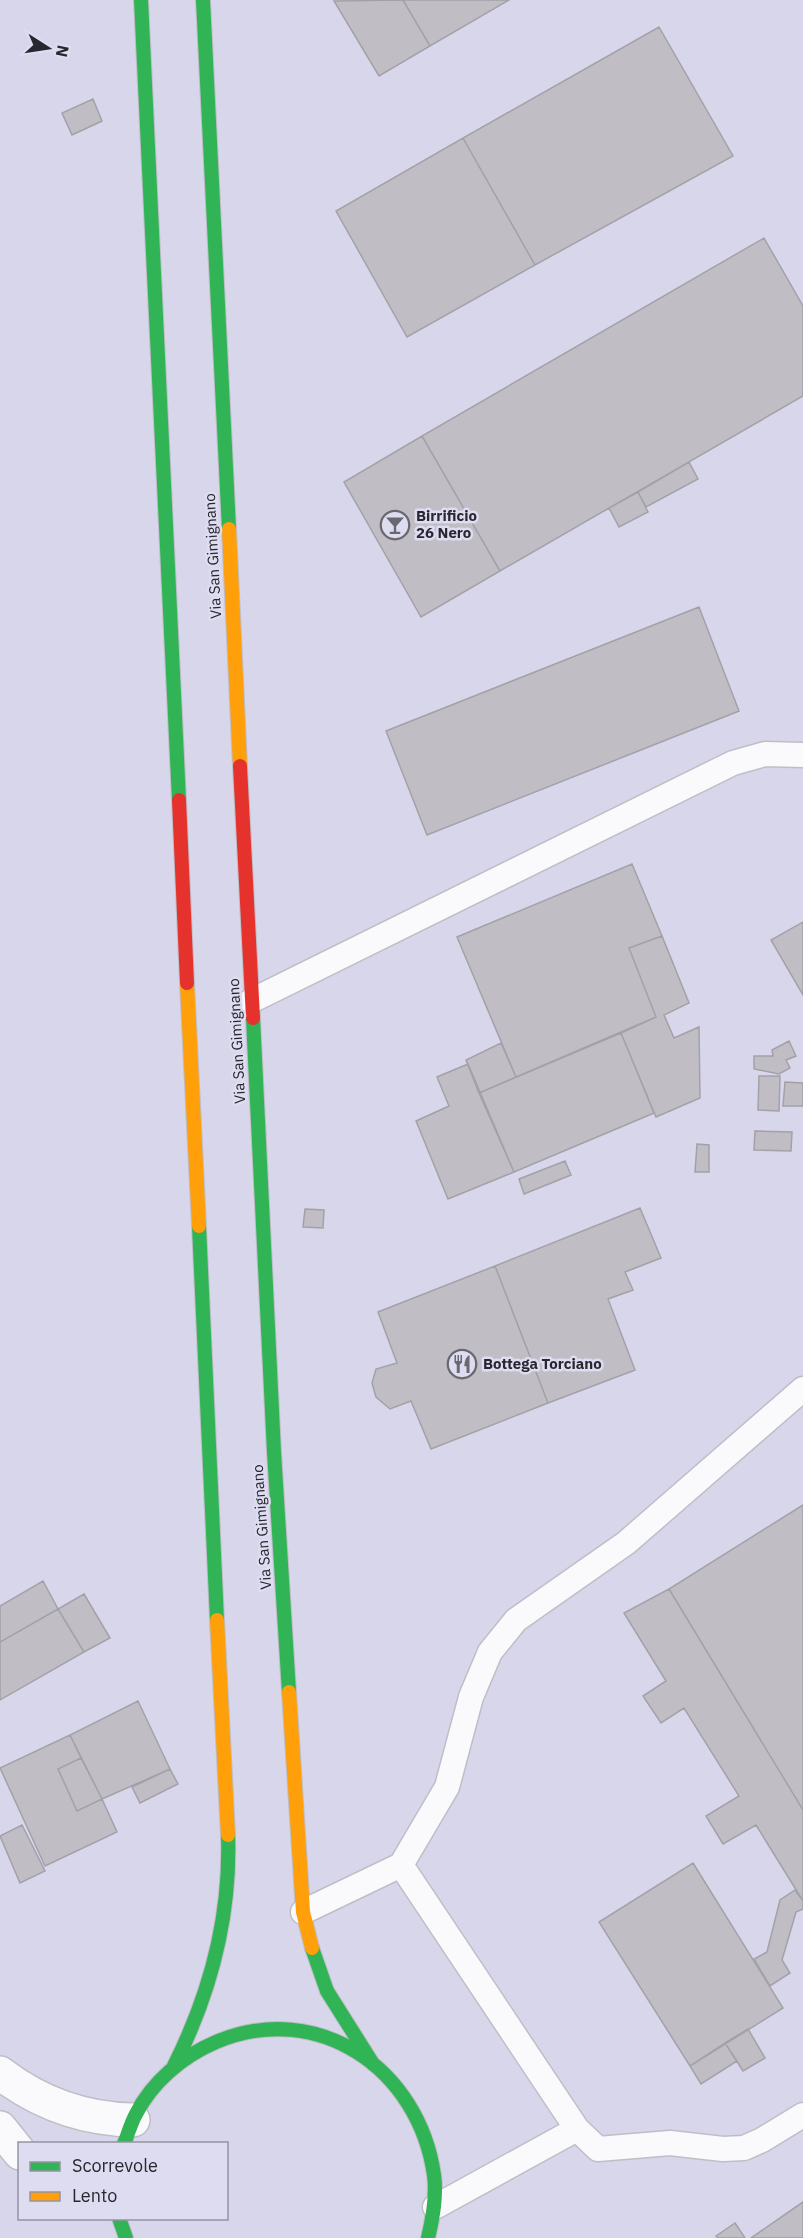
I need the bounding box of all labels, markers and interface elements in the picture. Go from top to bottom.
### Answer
north arrow [18,18,78,78]
text: N [52,43,74,59]
street label: Via San Gimignano [200,493,225,619]
place label: Birrificio 26 Nero [416,506,477,542]
bar icon: Birrificio 26 Nero [379,509,411,541]
street label: Via San Gimignano [224,978,249,1104]
restaurant icon: Bottega Torciano [446,1348,478,1380]
place label: Bottega Torciano [483,1354,602,1373]
street label: Via San Gimignano [248,1464,275,1590]
legend [18,2142,228,2220]
text: Scorrevole [72,2154,158,2177]
text: Lento [72,2184,117,2207]

